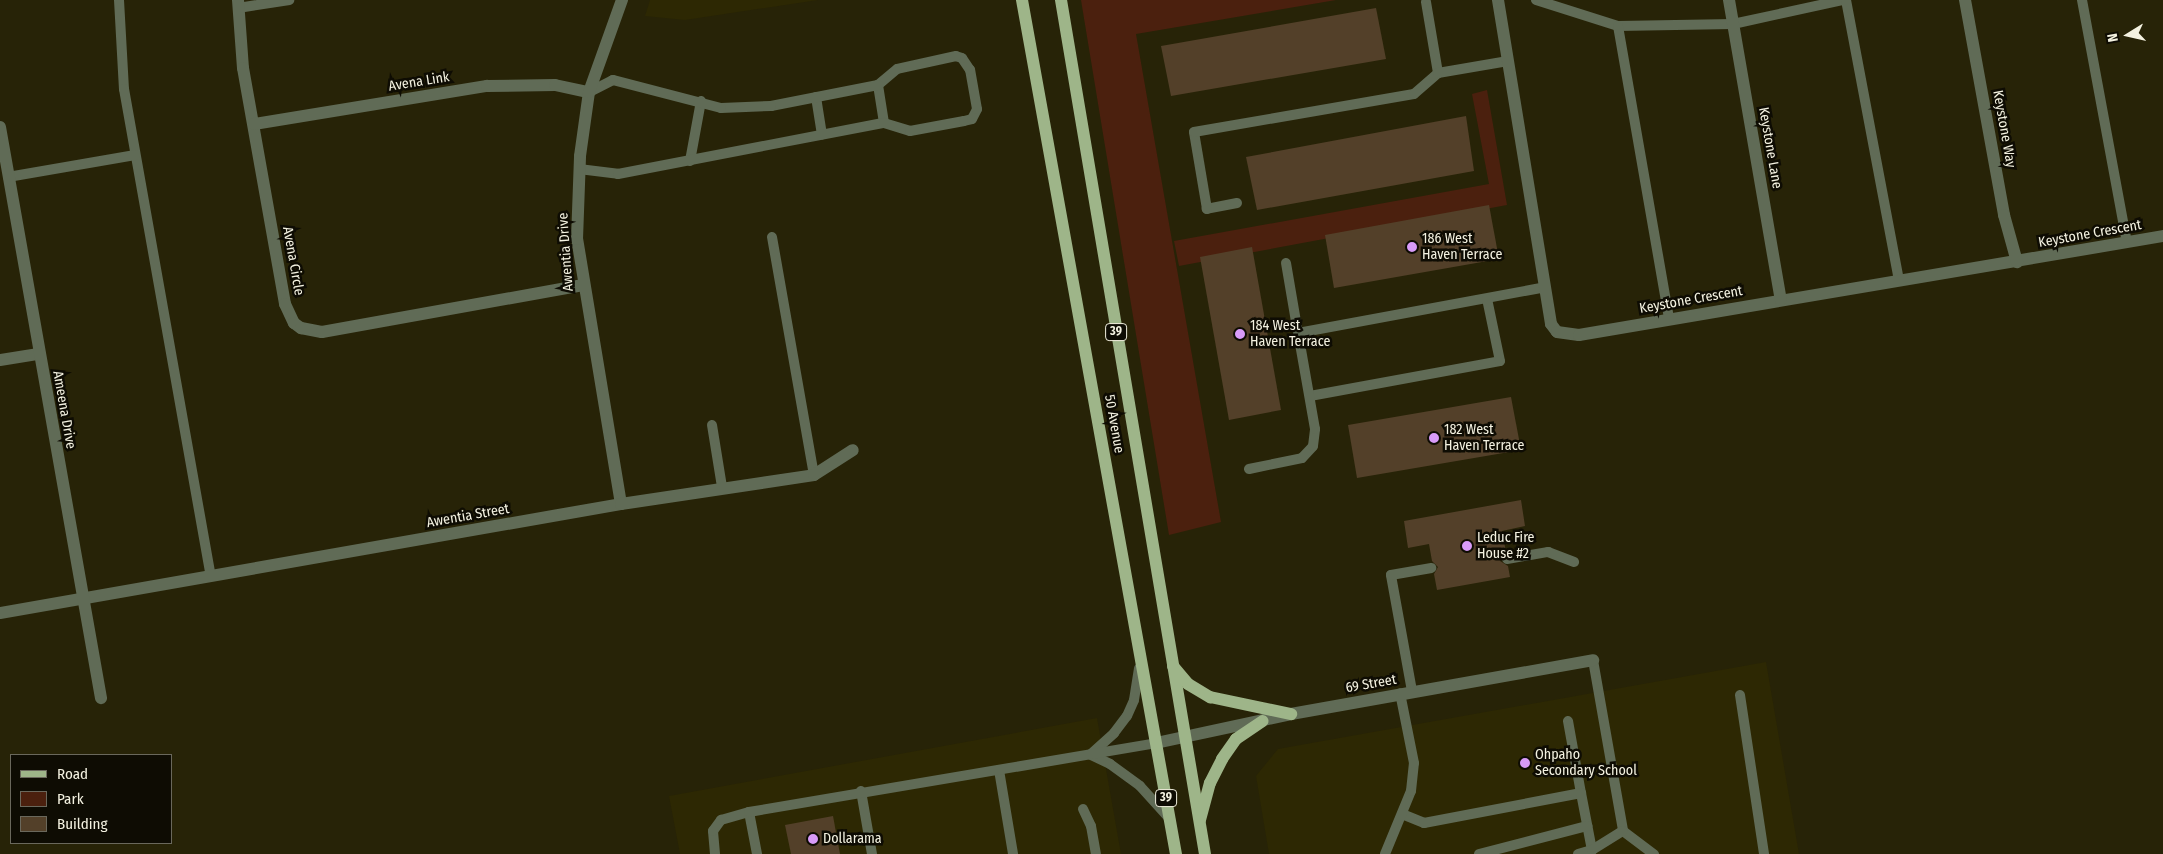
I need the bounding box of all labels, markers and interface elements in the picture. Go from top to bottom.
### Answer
north arrow [2103,10,2153,60]
text: N [2104,32,2122,43]
street label: Avena Link [387,69,451,95]
street label: Keystone Way [1989,89,2019,169]
street label: Keystone Lane [1755,106,1785,190]
street label: Awentia Drive [555,212,577,292]
street label: Keystone Crescent [2037,217,2143,251]
street label: Avena Circle [279,225,307,297]
place label: 186 West Haven Terrace [1422,231,1502,264]
marker: 186 West Haven Terrace [1406,241,1418,253]
street label: Keystone Crescent [1638,283,1744,317]
place label: 184 West Haven Terrace [1250,318,1330,351]
road number: 39 [1105,322,1127,342]
marker: 184 West Haven Terrace [1234,328,1246,340]
street label: Ameena Drive [49,370,79,450]
street label: 50 Avenue [1101,393,1127,455]
place label: 182 West Haven Terrace [1444,422,1524,454]
marker: 182 West Haven Terrace [1428,432,1440,444]
street label: Awentia Street [425,500,511,532]
place label: Leduc Fire House #2 [1477,530,1535,562]
marker: Leduc Fire House #2 [1461,540,1473,552]
street label: 69 Street [1344,671,1398,697]
place label: Ohpaho Secondary School [1535,747,1637,780]
legend [10,754,172,844]
marker: Ohpaho Secondary School [1519,757,1531,769]
text: Road [57,765,88,783]
road number: 39 [1155,788,1177,808]
text: Park [57,790,84,808]
text: Building [57,815,108,833]
place label: Dollarama [823,831,882,847]
marker: Dollarama [807,833,819,845]

